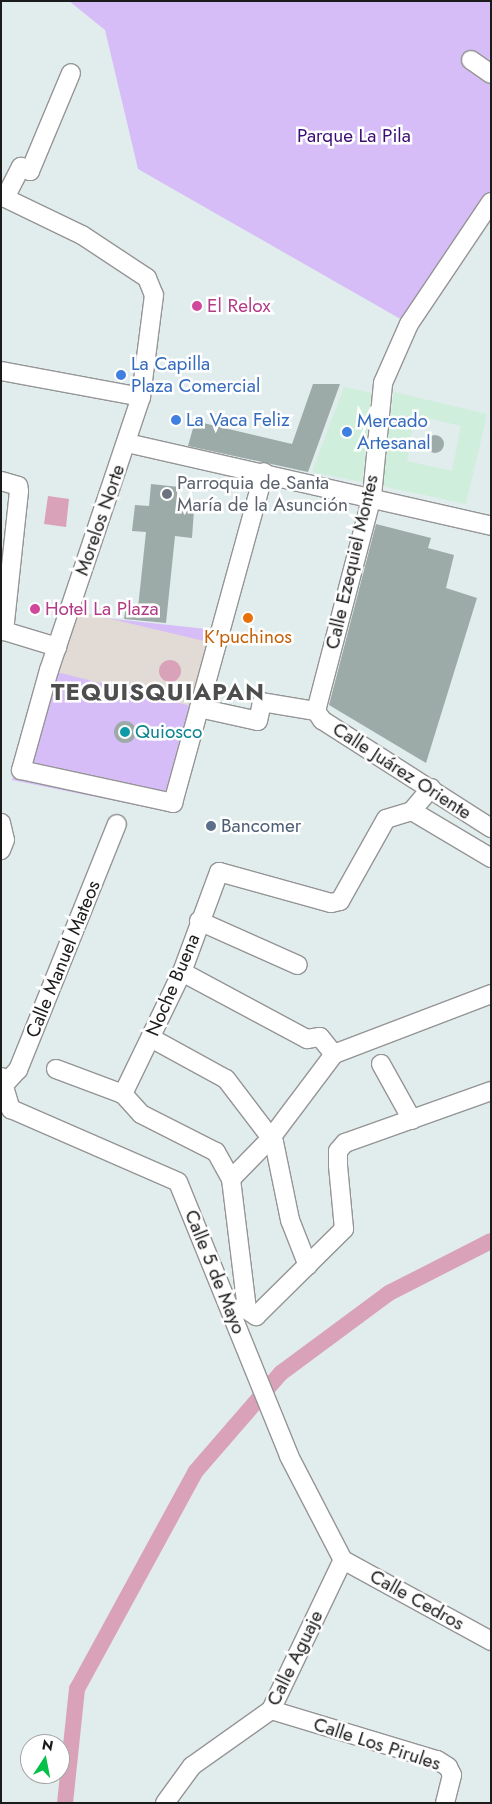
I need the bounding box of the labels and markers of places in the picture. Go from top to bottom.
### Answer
place label: El Relox [207,295,270,317]
marker: El Relox [191,300,203,312]
place label: La Capilla Plaza Comercial [131,353,260,397]
marker: La Capilla Plaza Comercial [115,369,127,381]
place label: La Vaca Feliz [186,409,290,431]
place label: Mercado Artesanal [357,410,431,454]
marker: La Vaca Feliz [170,414,182,426]
marker: Mercado Artesanal [341,426,353,438]
place label: Parroquia de Santa María de la Asunción [177,472,348,516]
marker: Parroquia de Santa María de la Asunción [161,488,173,500]
place label: Hotel La Plaza [45,598,159,620]
marker: Hotel La Plaza [29,603,41,615]
marker: K'puchinos [242,612,254,624]
place label: K'puchinos [204,626,292,648]
place label: Quiosco [135,721,202,743]
marker: Quiosco [119,726,131,738]
place label: Bancomer [221,815,301,837]
marker: Bancomer [205,820,217,832]

